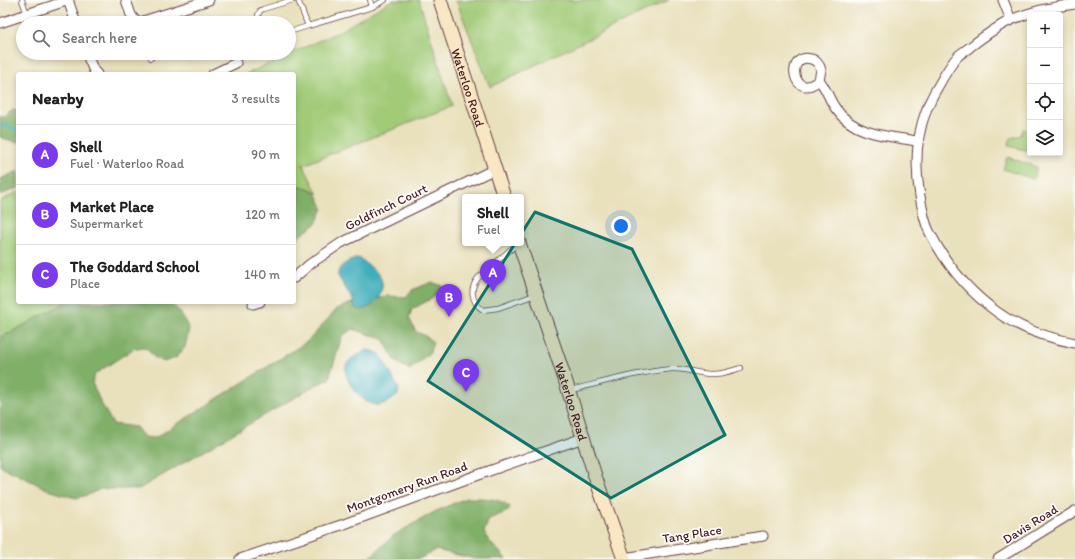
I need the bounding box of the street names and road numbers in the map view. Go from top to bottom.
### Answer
street label: Waterloo Road [449,46,488,129]
street label: Goldfinch Court [342,181,430,233]
street label: Waterloo Road [552,360,591,443]
street label: Montgomery Run Road [345,458,469,516]
street label: Davis Road [1000,501,1060,547]
street label: Tang Place [661,522,723,546]

